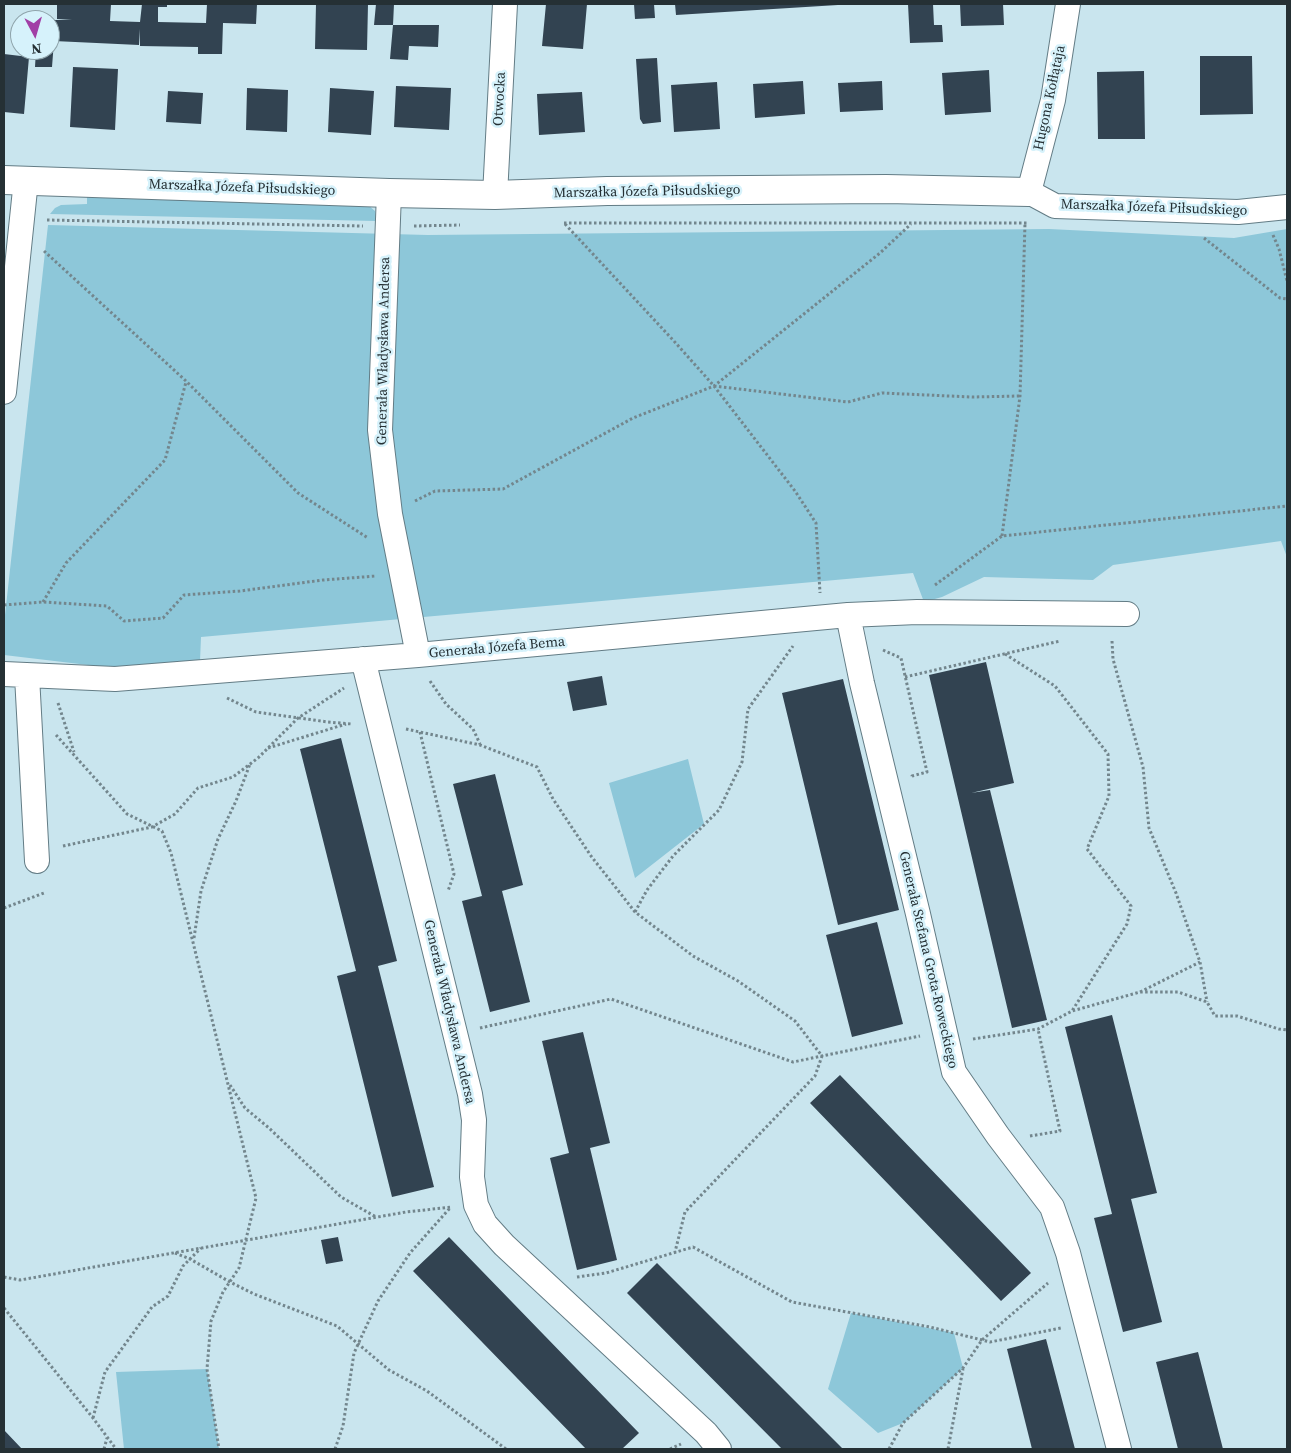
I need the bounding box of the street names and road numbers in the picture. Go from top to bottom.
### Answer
street label: Hugona Kołłątaja [1031,44,1069,152]
street label: Otwocka [490,72,510,126]
street label: Marszałka Józefa Piłsudskiego [148,176,336,200]
street label: Marszałka Józefa Piłsudskiego [553,182,741,202]
street label: Marszałka Józefa Piłsudskiego [1060,196,1248,220]
street label: Generała Władysława Andersa [374,257,394,445]
street label: Generała Józefa Bema [428,634,566,662]
street label: Generała Stefana Grota-Roweckiego [895,850,961,1070]
street label: Generała Władysława Andersa [420,918,478,1106]

